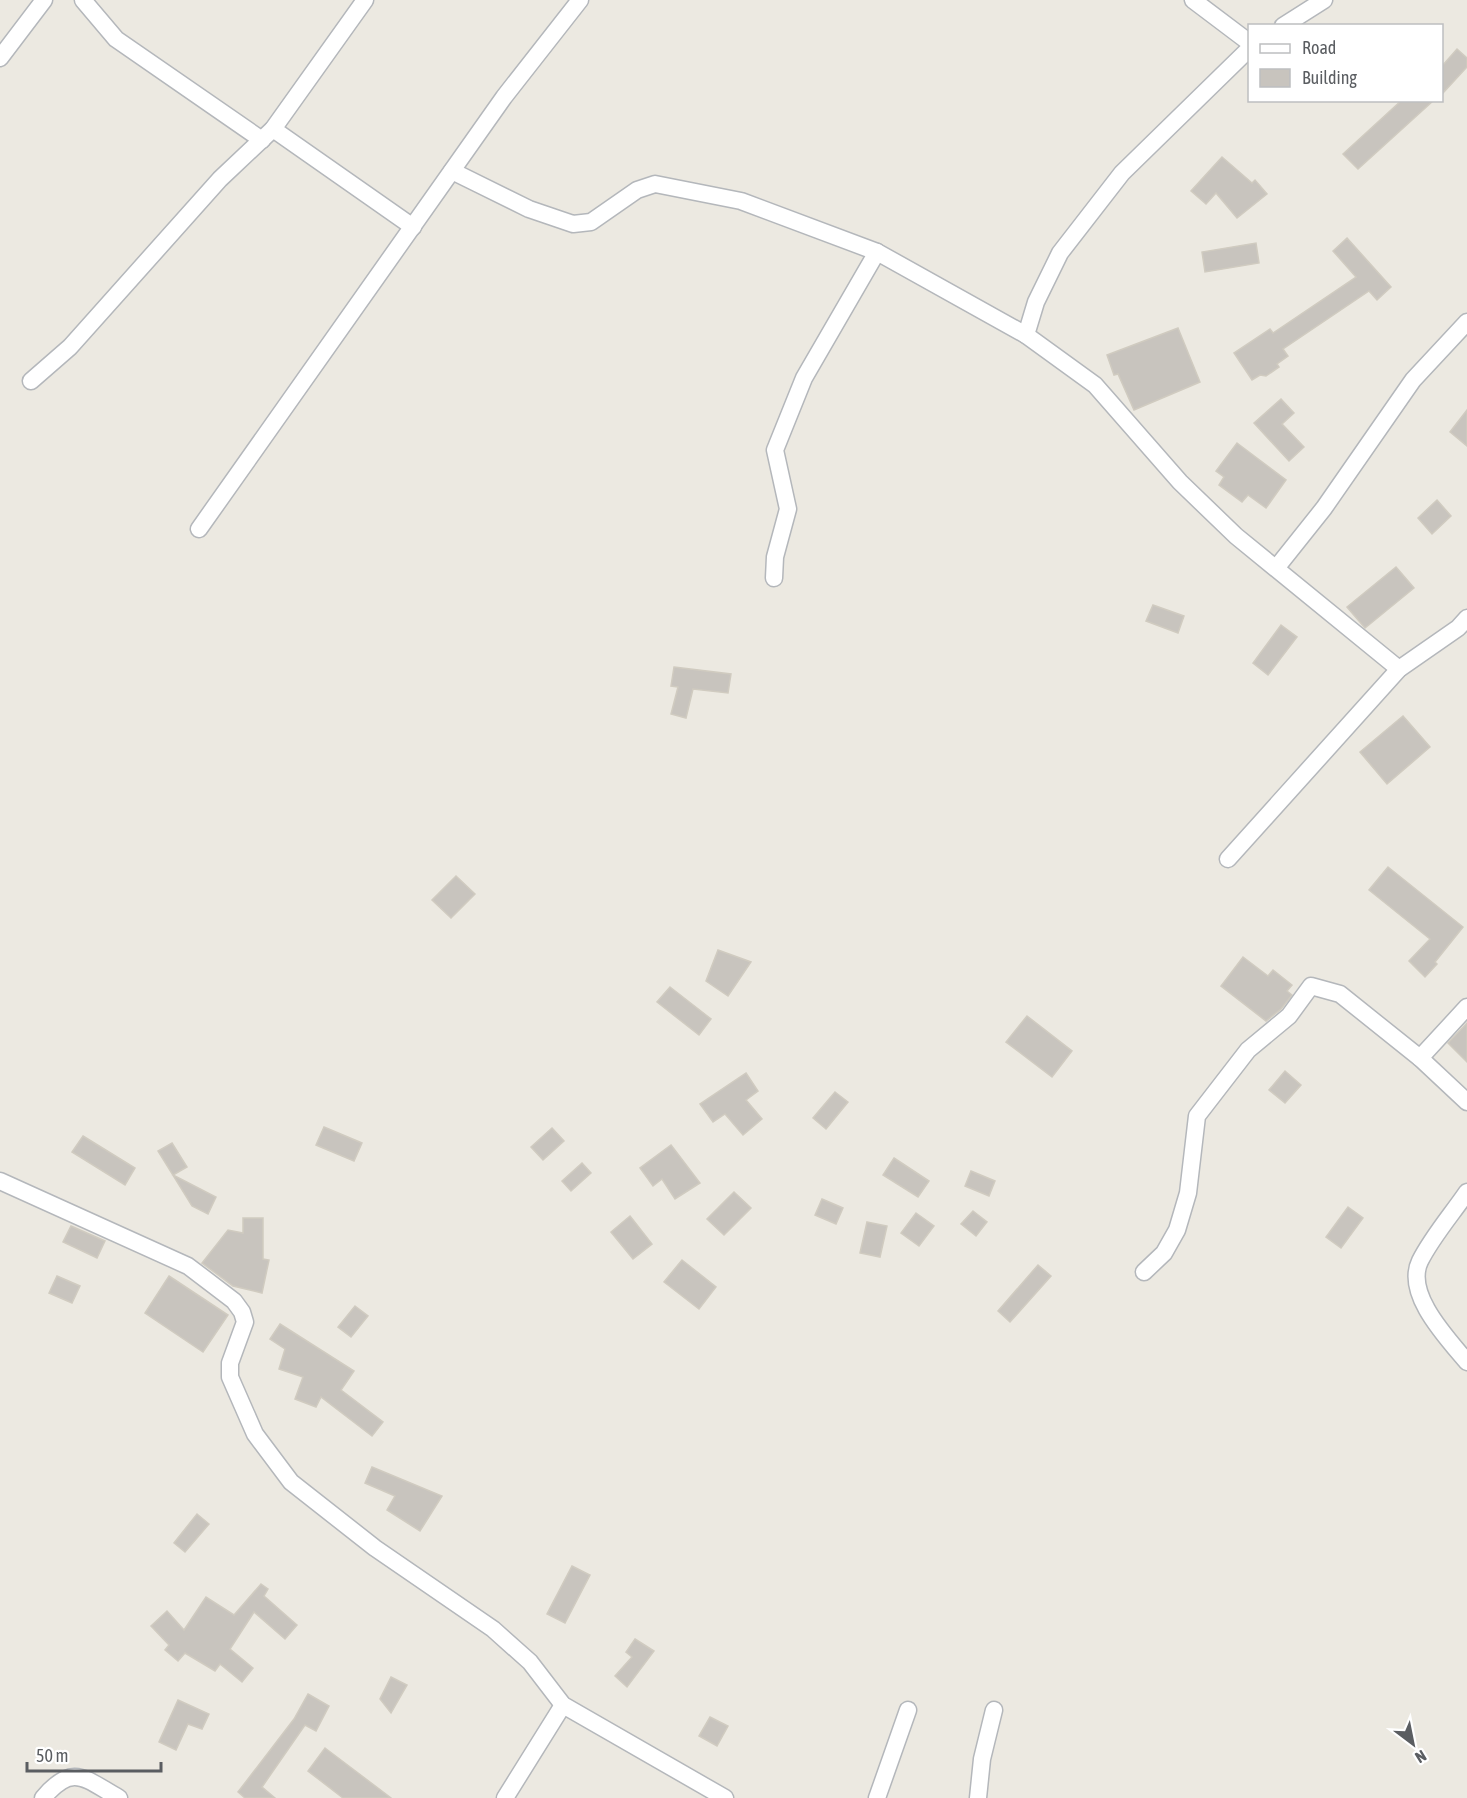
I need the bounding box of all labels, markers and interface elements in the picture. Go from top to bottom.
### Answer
legend [1248,24,1443,102]
text: Road [1302,37,1336,58]
text: Building [1302,67,1357,88]
north arrow [1383,1714,1443,1774]
scale bar [27,1735,160,1773]
text: 50 m [36,1745,68,1766]
text: N [1412,1747,1430,1767]

